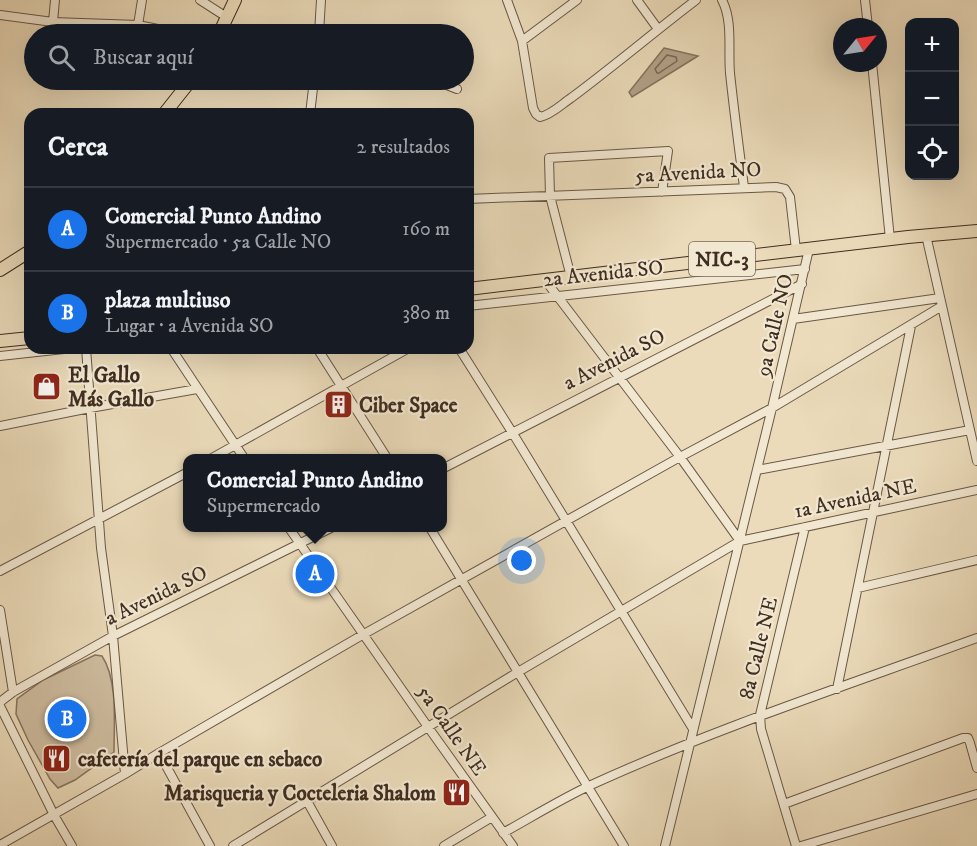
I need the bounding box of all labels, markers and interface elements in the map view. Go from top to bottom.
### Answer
north arrow [833,18,887,72]
map controls [905,18,959,180]
button: + [905,18,959,72]
search box [24,24,474,90]
icon: search [45,41,78,74]
text: Buscar aquí [93,44,193,71]
button: − [905,72,959,126]
button: locate [905,126,959,180]
text: Cerca [48,131,108,164]
text: 2 resultados [357,135,450,160]
street label: 5a Avenida NO [634,157,762,189]
text: Comercial Punto Andino [105,203,321,230]
text: A [61,217,74,242]
text: 160 m [402,217,450,242]
text: Supermercado · 5a Calle NO [105,230,331,255]
road number: NIC-3 [689,242,755,276]
street label: 2a Avenida SO [542,255,665,293]
street label: 9a Calle NO [750,271,799,380]
text: plaza multiuso [105,287,230,314]
text: B [61,301,74,326]
text: 380 m [402,301,450,326]
text: Lugar · a Avenida SO [105,314,273,339]
street label: a Avenida SO [559,323,670,397]
place label: El Gallo Más Gallo [68,363,154,413]
shop icon: El Gallo Más Gallo [31,371,63,403]
building icon: Ciber Space [322,389,354,421]
place label: Ciber Space [359,393,458,419]
popup [183,454,447,532]
text: Comercial Punto Andino [207,467,423,494]
street label: 1a Avenida NE [792,473,919,525]
text: Supermercado [207,494,320,519]
your location [507,546,536,575]
pin: A [296,552,334,596]
street label: a Avenida SO [101,560,212,632]
street label: 8a Calle NE [734,594,784,702]
street label: 5a Calle NE [411,680,492,781]
pin: B [48,696,86,742]
restaurant icon: cafetería del parque en sebaco [41,743,73,775]
place label: cafetería del parque en sebaco [78,747,322,773]
restaurant icon: Marisqueria y Cocteleria Shalom [441,777,473,809]
place label: Marisqueria y Cocteleria Shalom [164,781,436,807]

